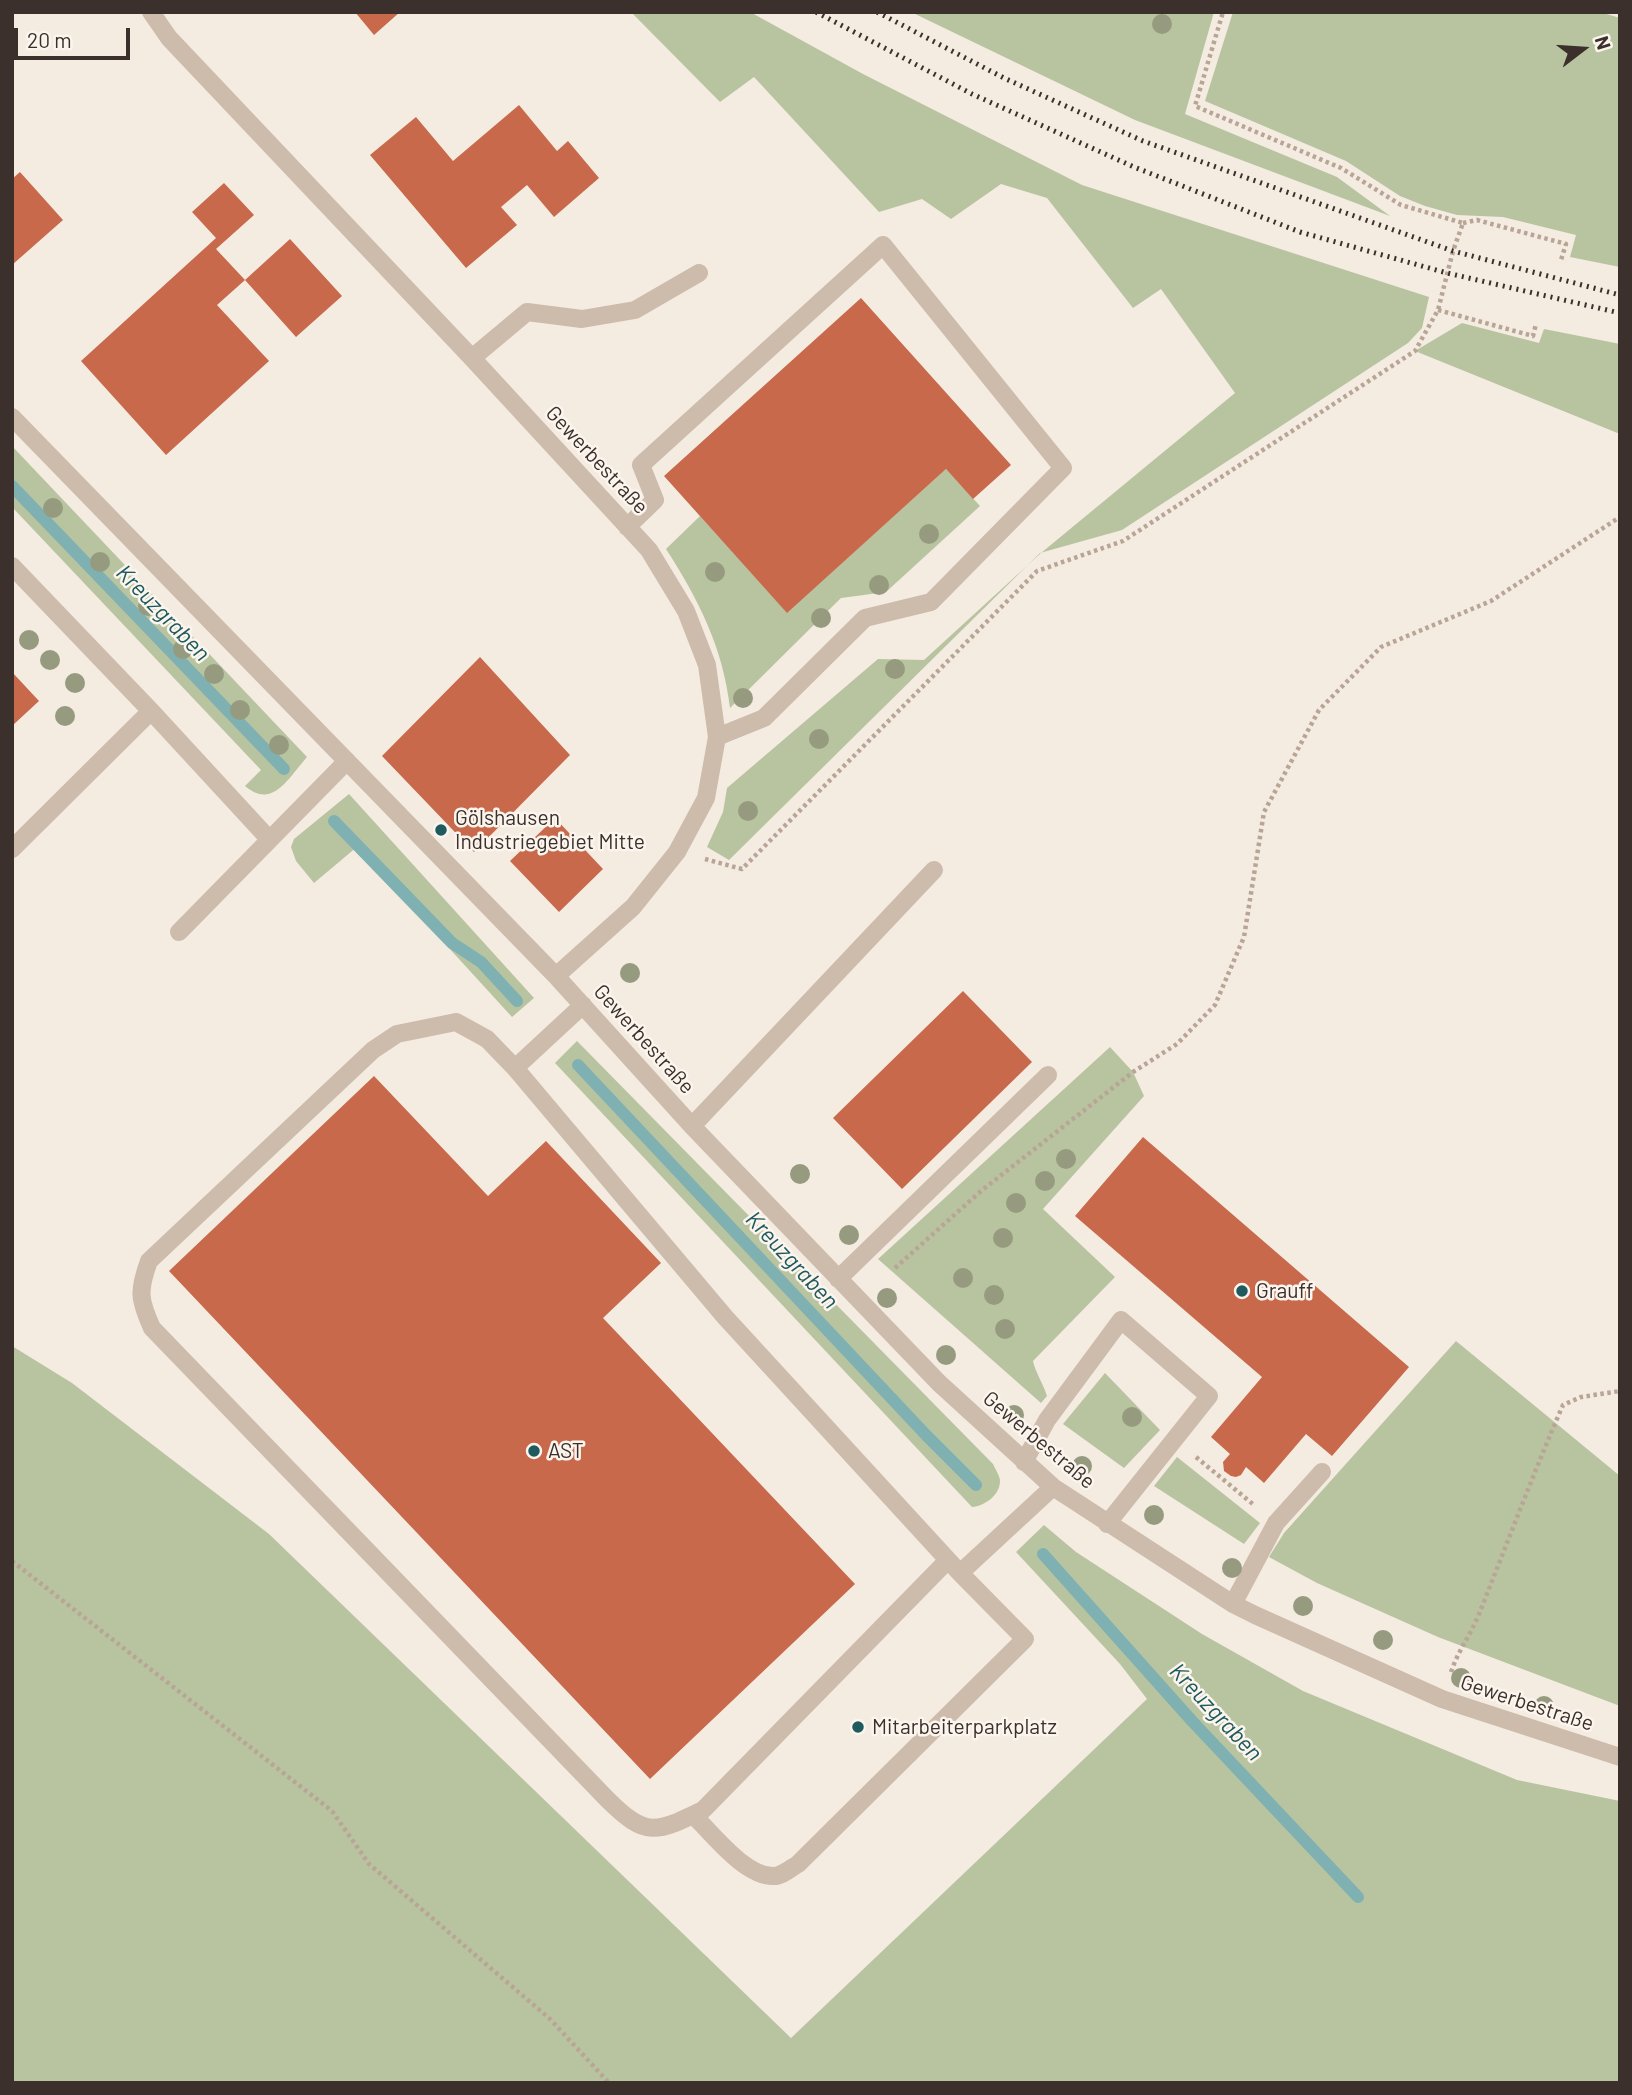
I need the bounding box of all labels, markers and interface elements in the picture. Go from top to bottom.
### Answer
scale bar [18,14,133,58]
north arrow [1548,14,1618,84]
text: 20 m [27,27,72,52]
text: N [1591,33,1616,52]
street label: Gewerbestraße [541,401,653,519]
water label: Kreuzgraben [110,559,216,667]
place label: Gölshausen Industriegebiet Mitte [455,805,645,855]
marker: Gölshausen Industriegebiet Mitte [433,822,449,838]
street label: Gewerbestraße [588,979,700,1099]
water label: Kreuzgraben [740,1205,844,1315]
place label: Grauff [1256,1278,1313,1304]
marker: Grauff [1234,1283,1250,1299]
street label: Gewerbestraße [978,1386,1100,1494]
place label: AST [548,1438,584,1464]
marker: AST [526,1443,542,1459]
water label: Kreuzgraben [1164,1657,1268,1767]
street label: Gewerbestraße [1457,1670,1597,1736]
place label: Mitarbeiterparkplatz [872,1714,1057,1740]
marker: Mitarbeiterparkplatz [850,1719,866,1735]

